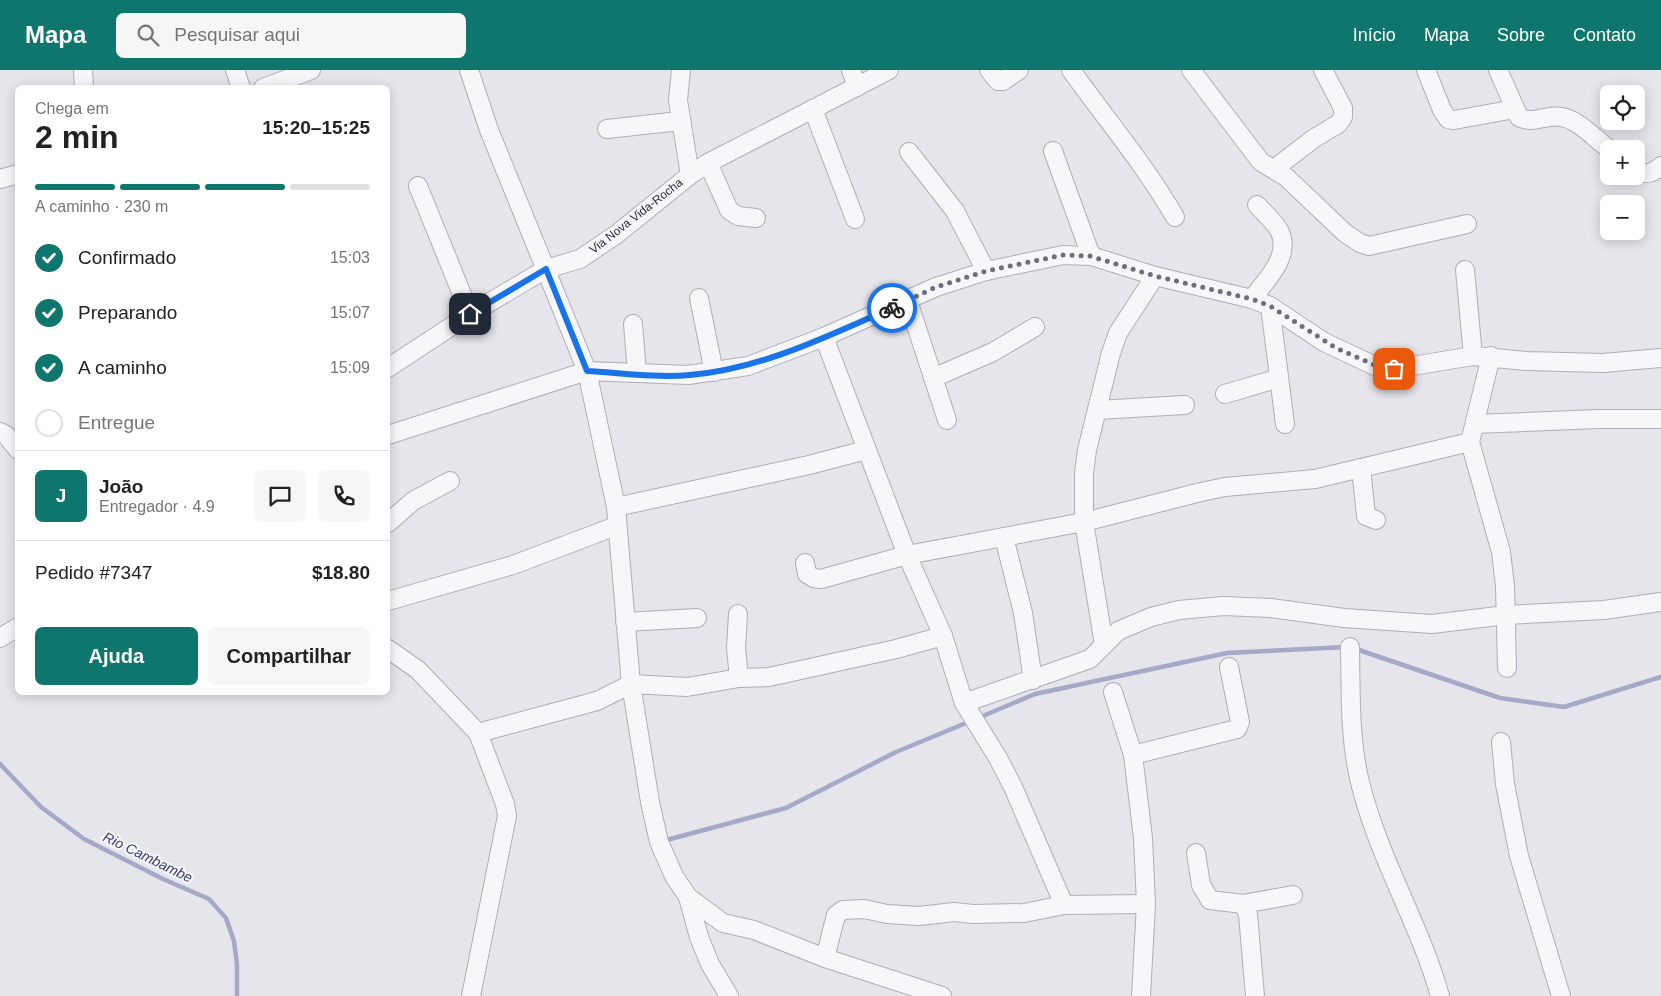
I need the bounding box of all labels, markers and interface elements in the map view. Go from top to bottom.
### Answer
search box [116,13,466,58]
text: Mapa [25,21,86,48]
icon: search [134,21,162,49]
text: Pesquisar aqui [174,24,300,45]
text: Início [1353,25,1396,45]
text: Mapa [1424,25,1469,45]
text: Sobre [1497,25,1545,45]
text: Contato [1573,25,1636,45]
map controls [1600,85,1645,240]
button: locate [1600,85,1645,130]
text: Chega em [35,100,109,117]
text: 15:20–15:25 [262,117,370,138]
text: 2 min [35,119,119,155]
button: + [1600,140,1645,185]
street label: Via Nova Vida-Rocha [587,175,686,257]
button: − [1600,195,1645,240]
text: A caminho · 230 m [35,198,168,215]
icon: check [35,244,63,272]
text: Confirmado [78,247,176,268]
text: 15:03 [330,249,370,266]
courier [867,283,917,333]
pin [449,293,491,335]
icon: bike [878,294,906,322]
icon: check [35,299,63,327]
icon: home [456,300,484,328]
text: Preparando [78,302,177,323]
text: 15:07 [330,304,370,321]
pin [1373,348,1415,390]
icon: check [35,354,63,382]
icon: bag [1380,355,1408,383]
text: A caminho [78,357,167,378]
text: 15:09 [330,359,370,376]
text: Entregue [78,412,155,433]
button: chat [254,470,306,522]
button: phone [318,470,370,522]
text: João [99,476,143,497]
text: J [56,485,66,506]
text: Entregador · 4.9 [99,498,215,515]
text: Pedido #7347 [35,562,152,583]
text: $18.80 [312,562,370,583]
button: Ajuda [35,627,198,685]
button: Compartilhar [208,627,370,685]
water label: Rio Cambambe [101,828,195,886]

